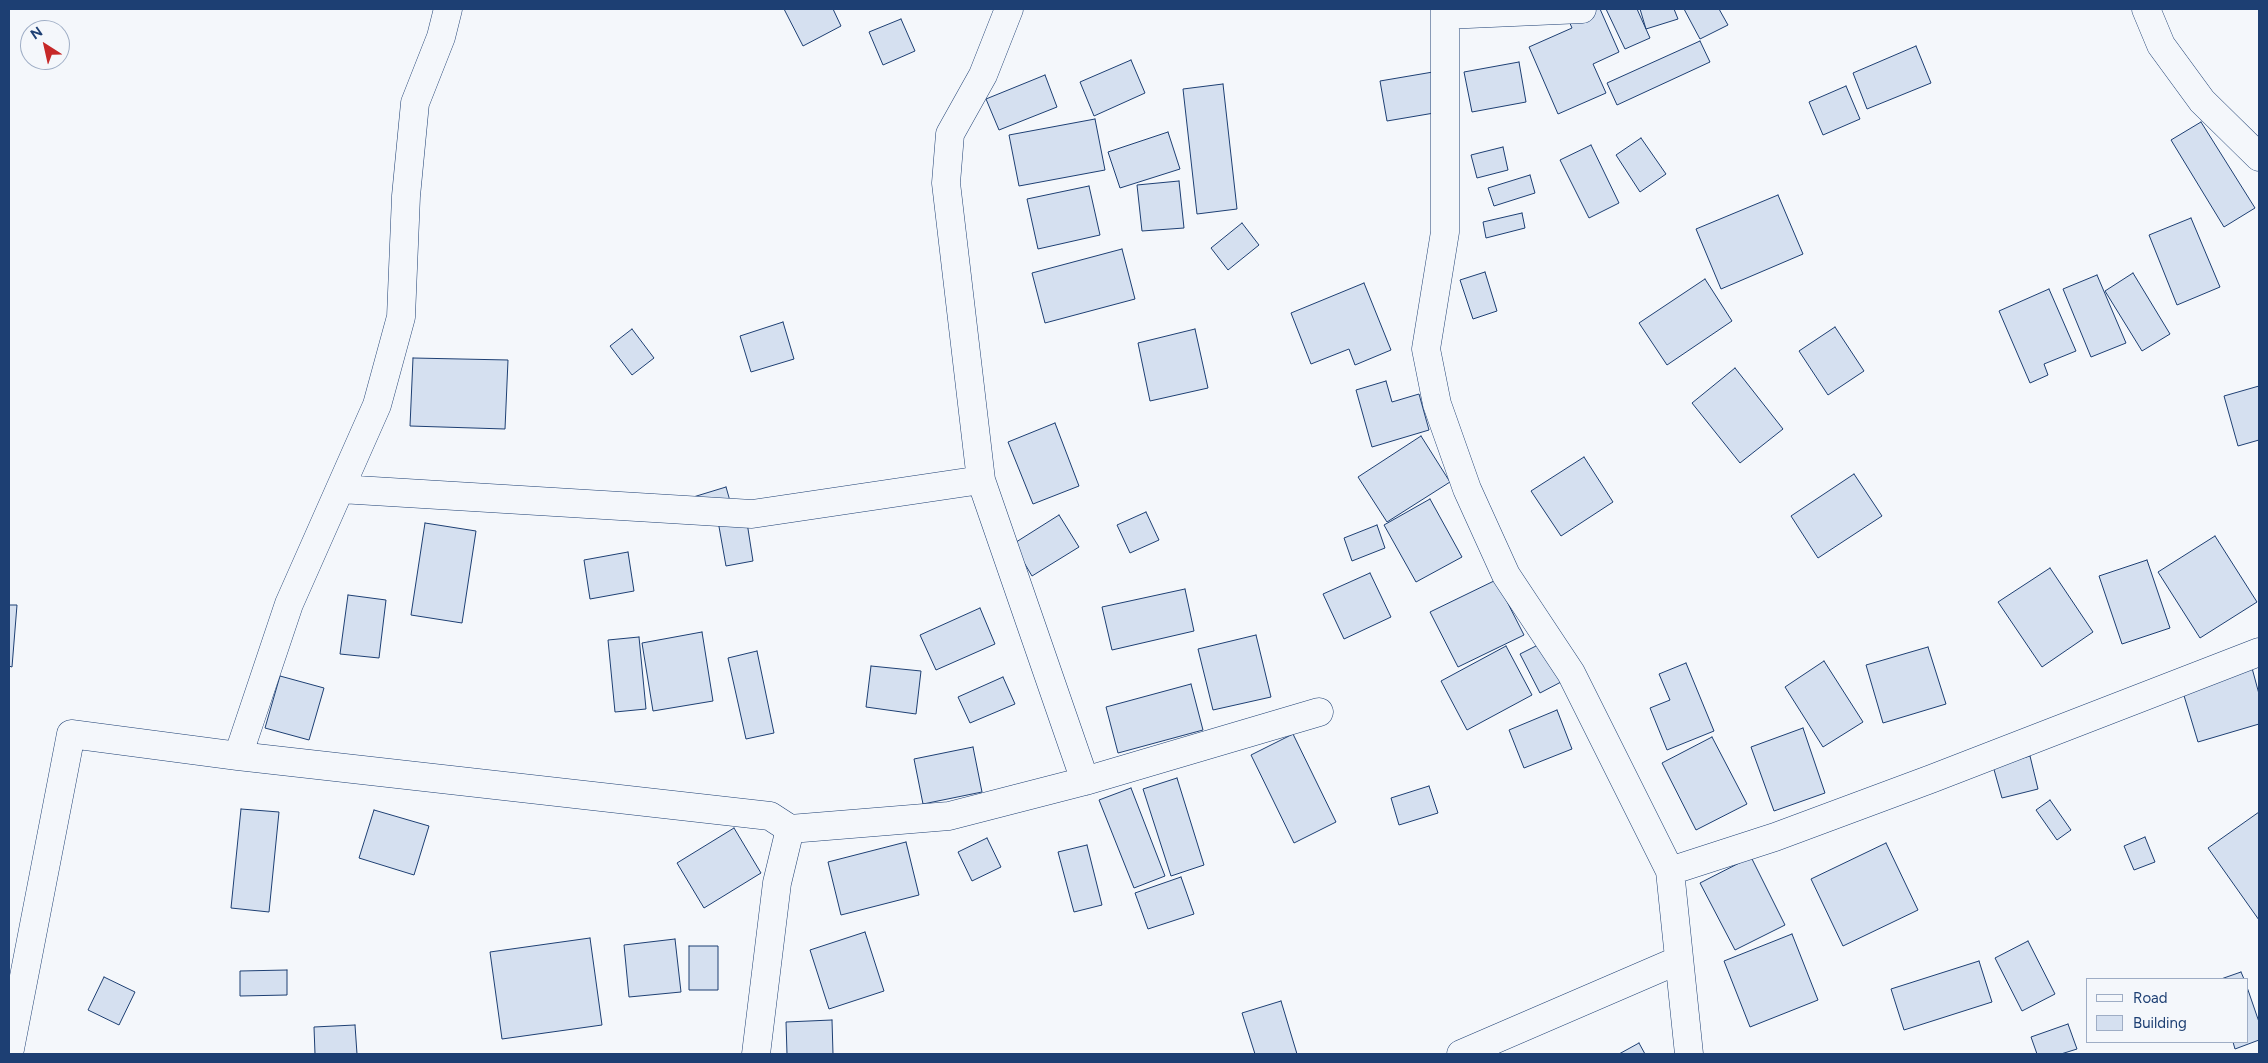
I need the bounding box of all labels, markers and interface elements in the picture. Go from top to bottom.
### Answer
north arrow [20,20,70,70]
text: N [27,23,46,43]
legend [2086,978,2248,1043]
text: Road [2133,989,2168,1007]
text: Building [2133,1014,2187,1032]

